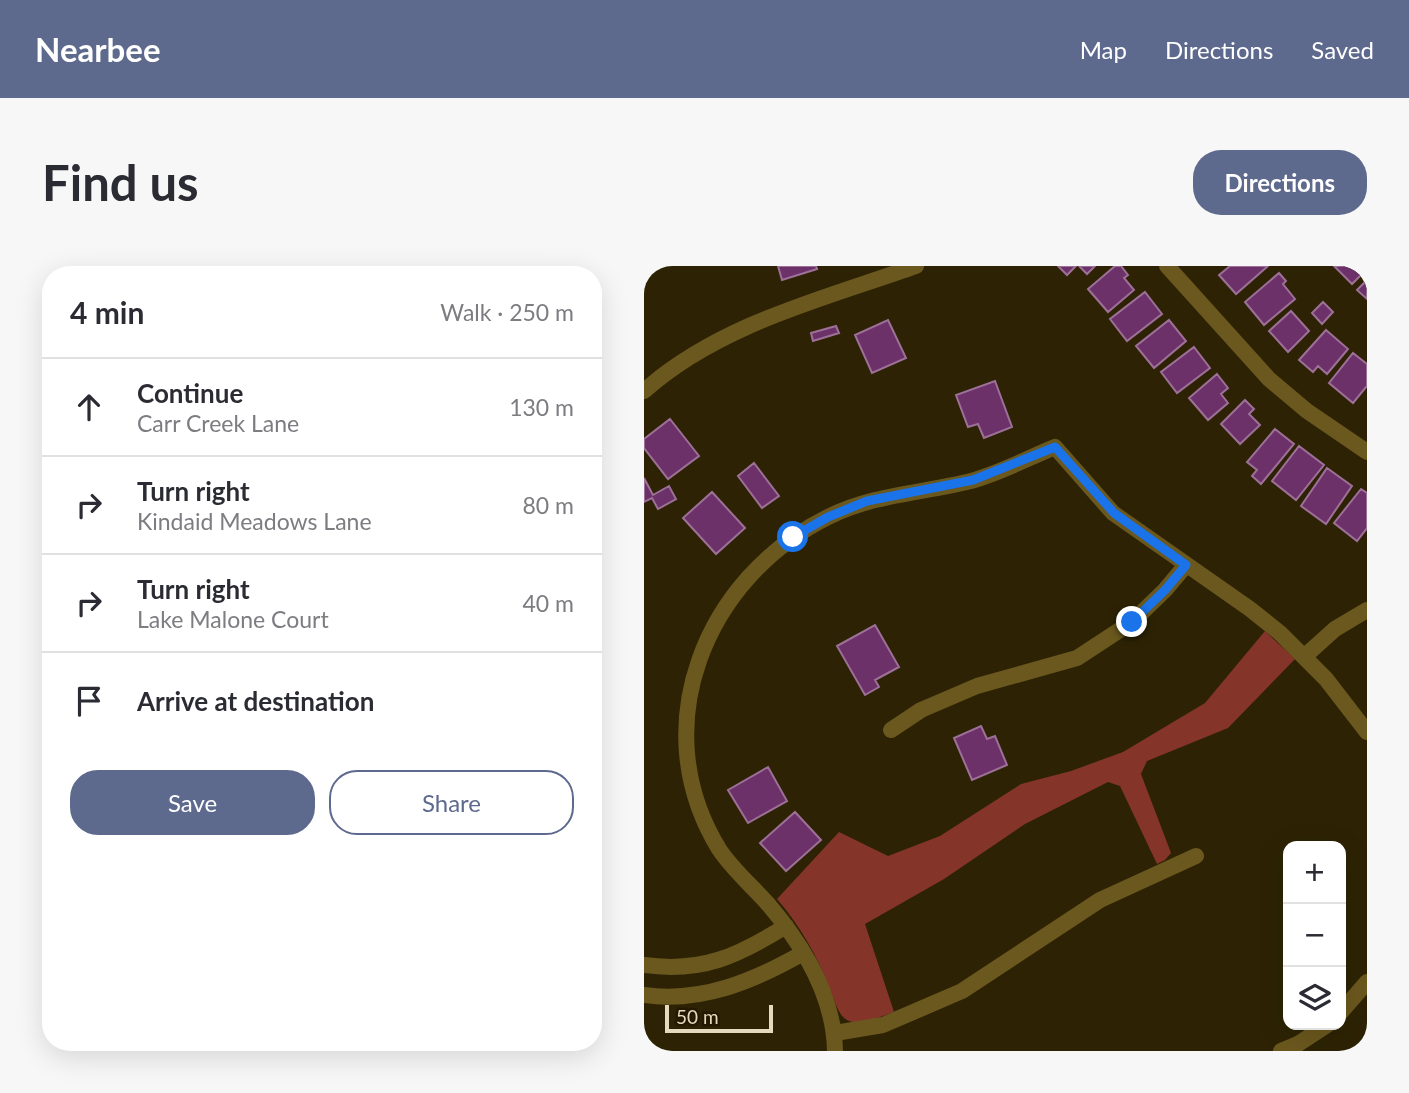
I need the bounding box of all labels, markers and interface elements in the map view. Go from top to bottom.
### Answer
text: Nearbee [35,29,161,69]
text: Map [1080,35,1127,64]
text: Directions [1165,35,1273,64]
text: Saved [1311,35,1374,64]
button: Directions [1193,150,1367,215]
text: Find us [42,153,199,211]
text: 4 min [70,294,144,330]
text: Walk · 250 m [440,298,574,326]
text: Continue [137,377,243,409]
icon: ahead [70,388,108,426]
text: 130 m [509,393,574,421]
text: Carr Creek Lane [137,409,299,437]
text: Turn right [137,475,250,507]
icon: right [70,486,108,524]
text: 80 m [523,491,574,519]
text: Kindaid Meadows Lane [137,507,372,535]
route start [777,521,808,552]
text: Turn right [137,573,250,605]
icon: right [70,584,108,622]
text: 40 m [523,589,574,617]
text: Lake Malone Court [137,605,329,633]
route end [1116,606,1147,637]
icon: arrive [70,682,108,720]
text: Arrive at destination [137,685,374,717]
button: Save [70,770,315,835]
button: Share [329,770,574,835]
map controls [1283,841,1346,1030]
button: + [1283,841,1346,904]
button: − [1283,904,1346,967]
button: layers [1283,967,1346,1030]
scale bar [665,1002,774,1034]
text: 50 m [676,1005,719,1028]

